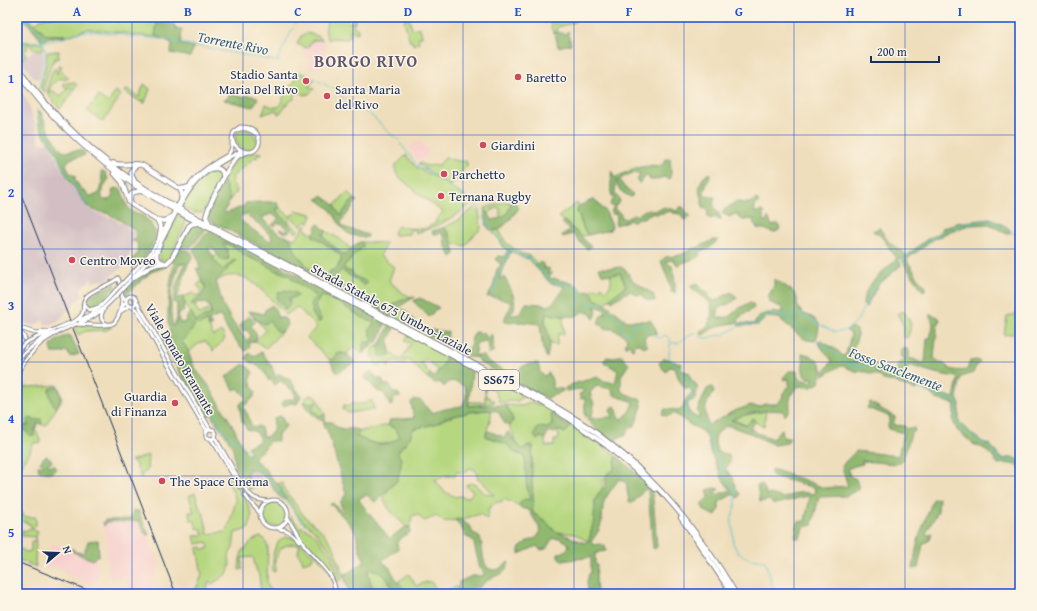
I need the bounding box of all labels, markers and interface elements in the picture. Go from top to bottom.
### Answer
text: A [73,2,82,21]
text: B [184,2,192,21]
text: C [294,2,302,21]
text: D [404,2,412,21]
text: E [515,2,522,21]
text: F [626,2,633,21]
text: G [735,2,743,21]
text: H [845,2,855,21]
text: I [958,2,962,21]
water label: Torrente Rivo [196,26,270,60]
scale bar [871,38,939,64]
text: 200 m [877,43,907,60]
district label: BORGO RIVO [314,48,418,73]
place label: Stadio Santa Maria Del Rivo [219,65,299,99]
place label: Baretto [526,68,567,87]
text: 1 [8,69,14,88]
marker: Baretto [513,72,523,82]
marker: Stadio Santa Maria Del Rivo [301,76,311,86]
place label: Santa Maria del Rivo [335,80,401,114]
marker: Santa Maria del Rivo [322,91,332,101]
place label: Giardini [491,136,536,155]
marker: Giardini [478,140,488,150]
place label: Parchetto [452,165,505,184]
marker: Parchetto [439,169,449,179]
text: 2 [8,183,15,202]
place label: Ternana Rugby [449,187,532,206]
marker: Ternana Rugby [436,191,446,201]
place label: Centro Moveo [80,251,156,270]
marker: Centro Moveo [67,255,77,265]
street label: Strada Statale 675 Umbro-Laziale [308,259,476,360]
text: 3 [8,296,14,315]
street label: Viale Donato Bramante [141,300,220,419]
water label: Fosso Sanclemente [846,342,946,396]
road number: SS675 [479,370,519,390]
place label: Guardia di Finanza [111,387,168,421]
marker: Guardia di Finanza [170,398,180,408]
text: 4 [8,409,15,428]
place label: The Space Cinema [170,472,270,491]
marker: The Space Cinema [157,476,167,486]
text: 5 [8,523,15,542]
north arrow [38,533,78,573]
text: N [59,544,76,556]

